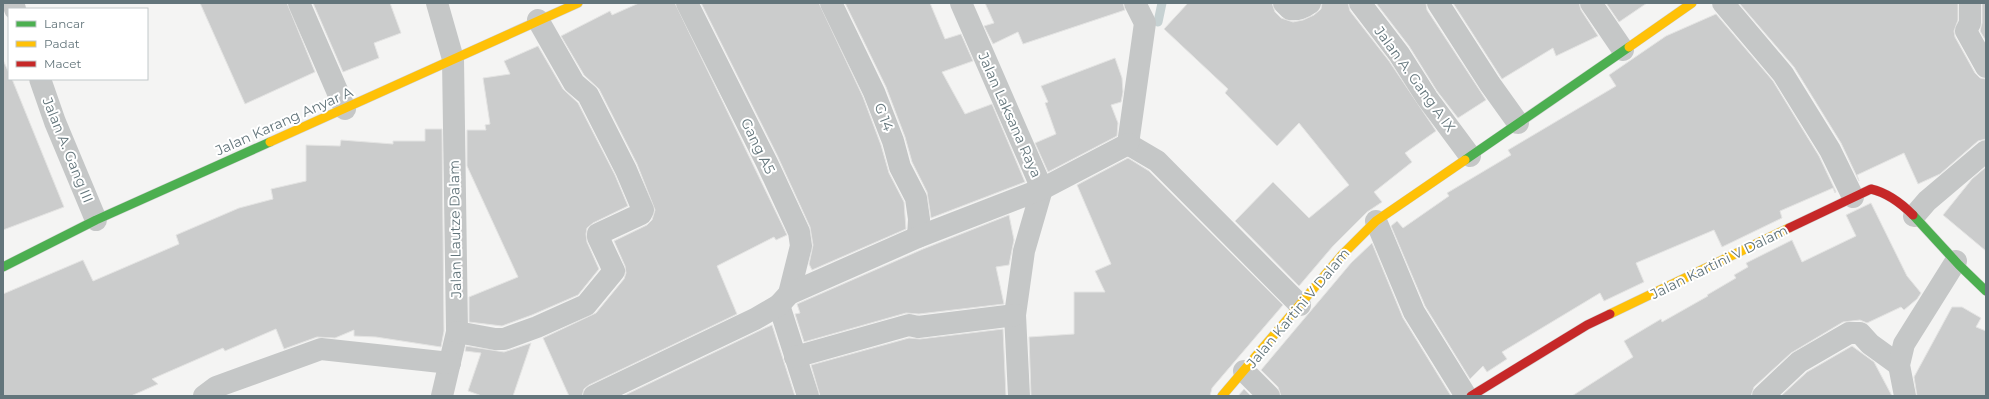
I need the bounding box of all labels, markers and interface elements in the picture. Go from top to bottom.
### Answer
legend [8,8,148,80]
text: Lancar [44,16,85,31]
street label: Jalan A. Gang A IX [1370,22,1459,135]
text: Padat [44,36,80,51]
street label: Jalan Laksana Raya [974,49,1046,180]
text: Macet [44,56,81,71]
street label: Jalan Karang Anyar A [212,82,356,160]
street label: Jalan A. Gang III [38,94,97,205]
street label: G 14 [870,100,898,134]
street label: Gang A5 [737,115,779,177]
street label: Jalan Lautze Dalam [445,160,465,299]
street label: Jalan Kartini V Dalam [1646,221,1791,304]
street label: Jalan Kartini V Dalam [1242,244,1353,372]

